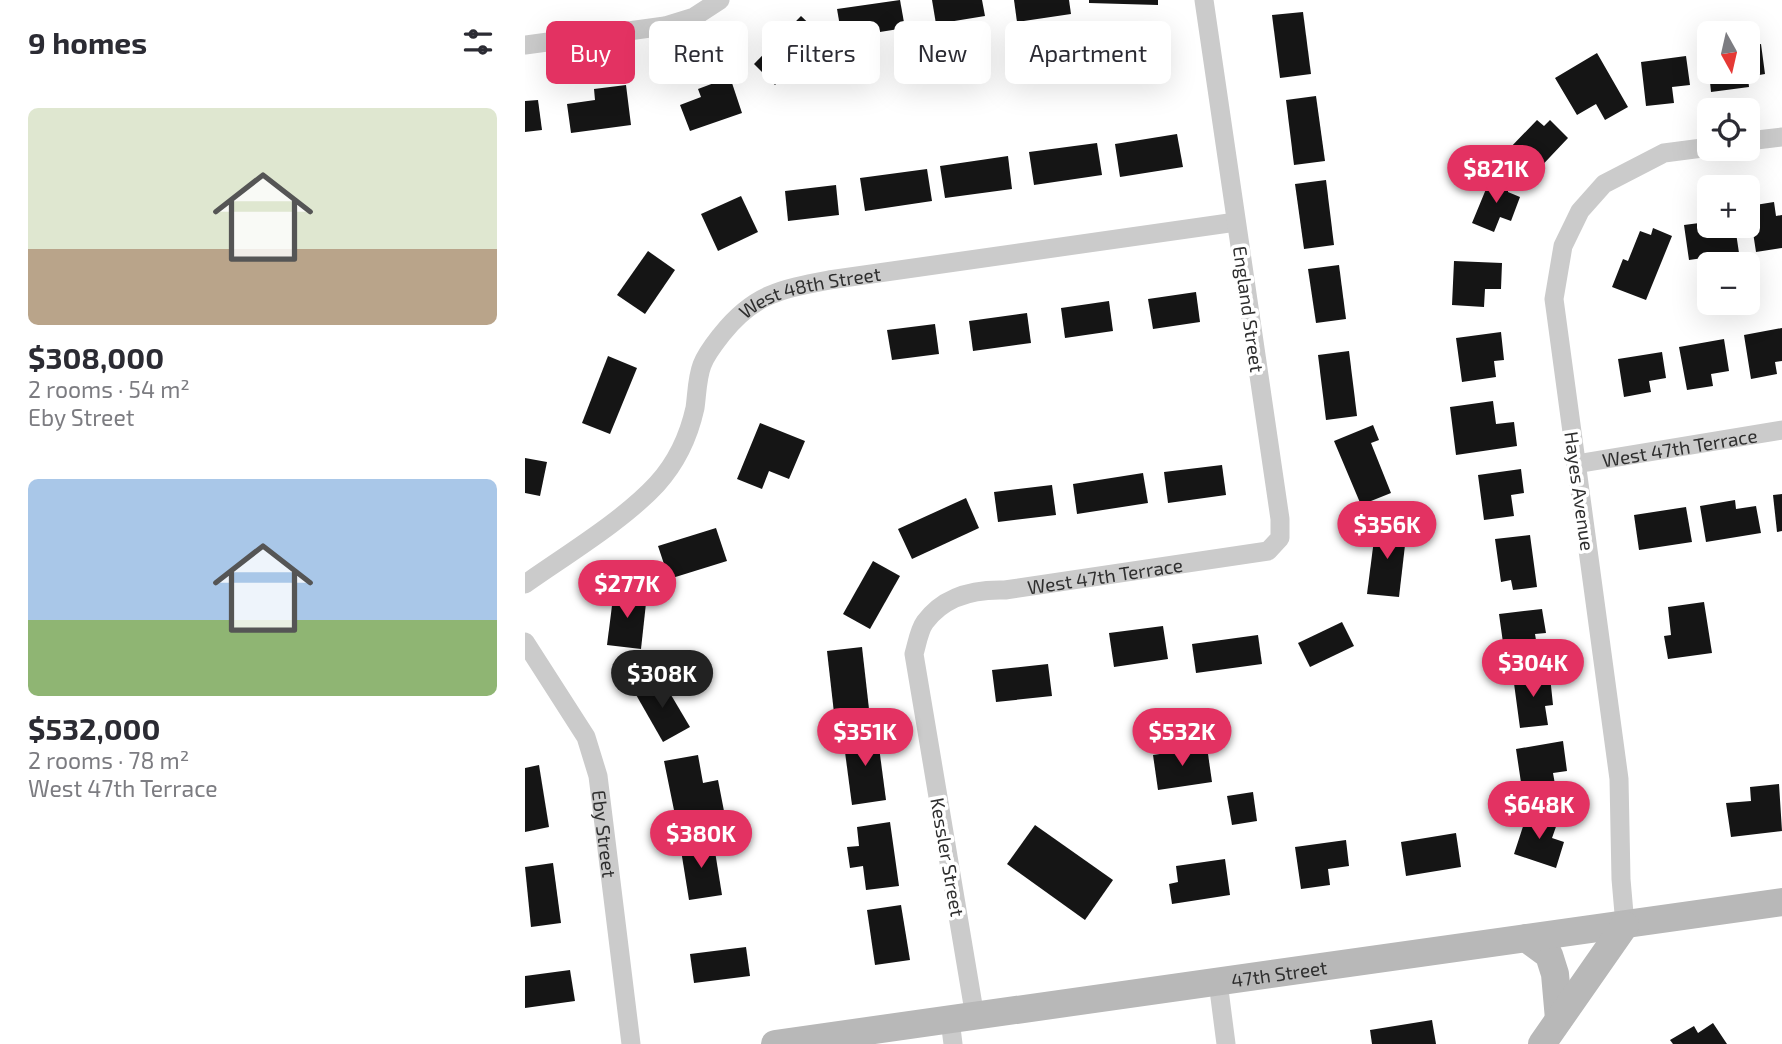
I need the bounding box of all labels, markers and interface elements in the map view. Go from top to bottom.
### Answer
chip: Buy [546,21,635,84]
chip: Rent [649,21,748,84]
chip: Filters [762,21,880,84]
chip: New [894,21,991,84]
chip: Apartment [1005,21,1171,84]
north arrow [1697,21,1761,84]
map controls [1697,21,1760,315]
icon: filters [459,23,497,61]
text: 9 homes [28,24,147,60]
button: locate [1697,98,1760,161]
pin: $821K [1447,146,1545,205]
icon: home [200,154,326,280]
text: $821K [1463,154,1529,182]
button: + [1697,175,1760,238]
street label: England Street [1229,244,1269,374]
button: − [1697,252,1760,315]
street label: West 48th Street [734,261,882,323]
text: $308,000 [28,339,164,375]
text: 2 rooms · 54 m² [28,375,190,403]
text: Eby Street [28,403,135,431]
street label: West 47th Terrace [1600,423,1759,471]
street label: Hayes Avenue [1560,430,1600,552]
pin: $356K [1338,502,1436,561]
text: $356K [1353,510,1421,538]
icon: home [200,525,326,651]
street label: West 47th Terrace [1026,552,1184,598]
pin: $277K [578,560,676,620]
text: $277K [594,569,660,597]
pin: $304K [1484,640,1582,699]
text: $304K [1498,648,1568,676]
pin: $308K [613,650,711,710]
text: $308K [627,659,697,687]
pin: $351K [816,708,914,768]
pin: $532K [1133,708,1231,768]
text: $532,000 [28,710,160,746]
text: $351K [833,717,897,745]
text: $532K [1148,717,1216,745]
text: 2 rooms · 78 m² [28,746,189,774]
text: West 47th Terrace [28,774,218,802]
pin: $648K [1490,782,1588,841]
street label: Eby Street [588,789,622,879]
text: $648K [1504,790,1574,818]
street label: Kessler Street [926,796,970,918]
pin: $380K [652,810,750,870]
text: $380K [666,819,736,847]
street label: 47th Street [1229,955,1329,991]

